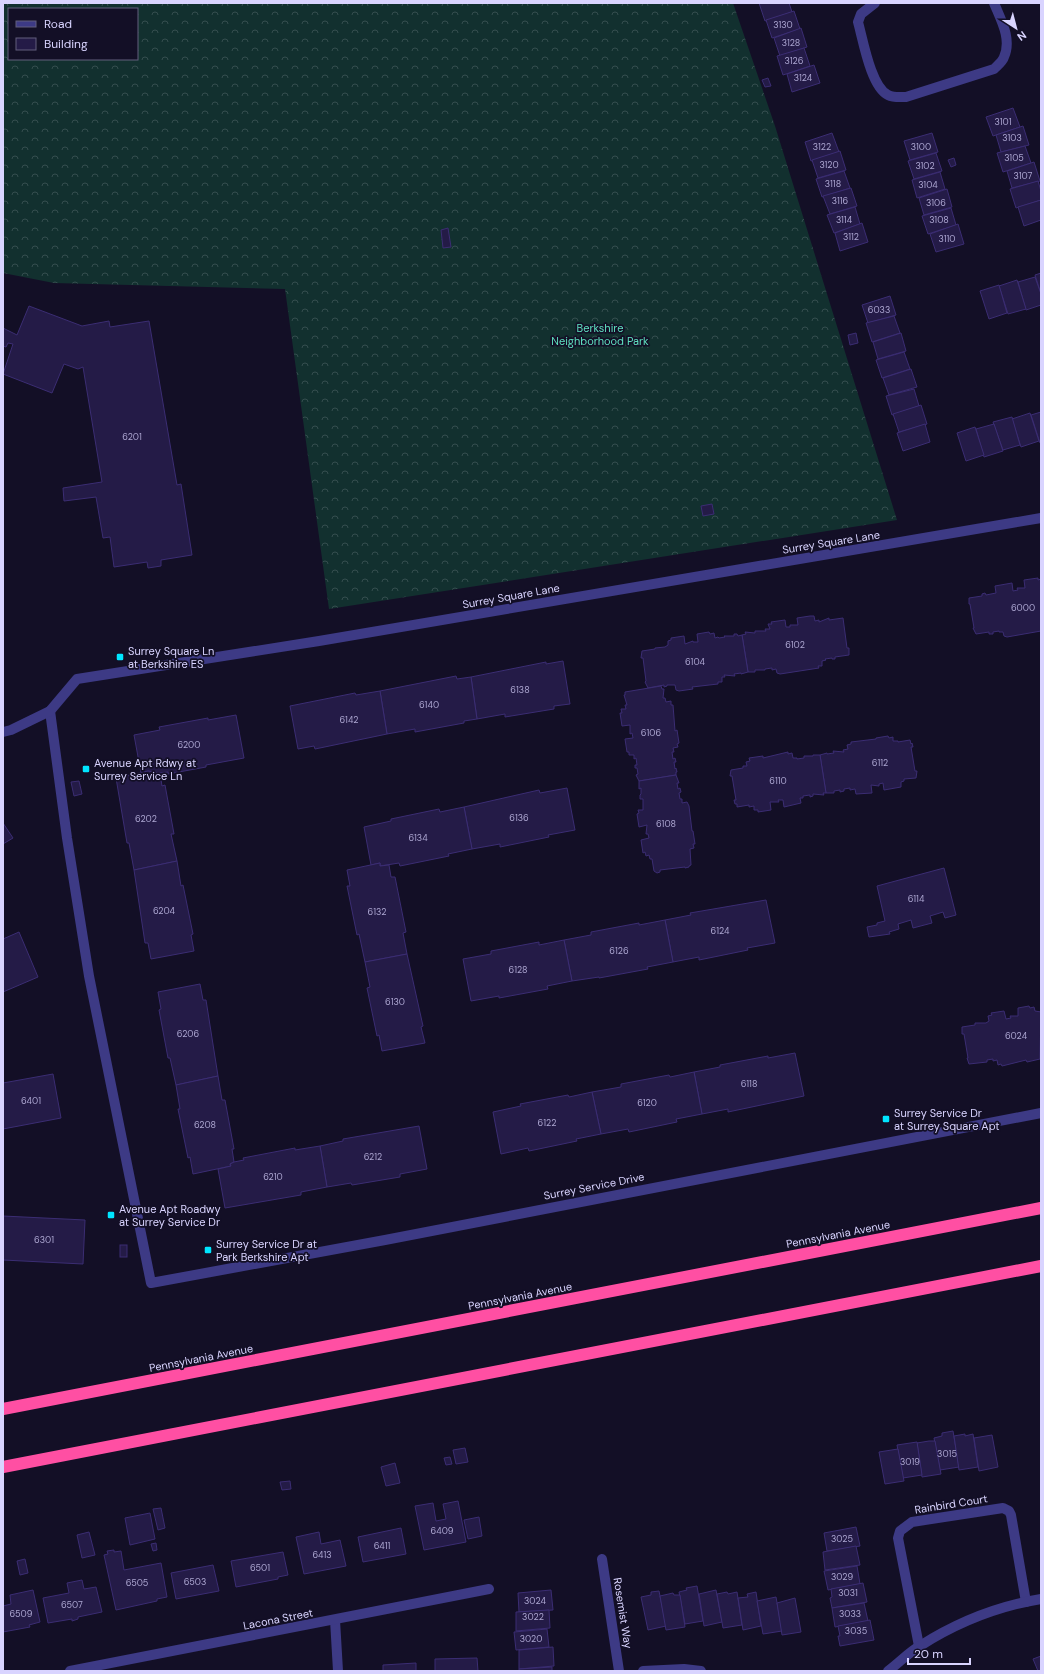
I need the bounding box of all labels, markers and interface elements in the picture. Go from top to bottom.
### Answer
legend [8,8,138,60]
north arrow [996,8,1036,48]
text: Road [44,16,72,32]
house number: 3130 [773,19,793,31]
text: N [1015,28,1029,44]
text: Building [44,36,88,52]
house number: 3128 [782,37,800,49]
house number: 3126 [785,55,804,67]
house number: 3124 [794,72,813,84]
house number: 3101 [995,116,1012,128]
house number: 3103 [1002,132,1022,144]
house number: 3122 [813,141,831,153]
house number: 3100 [911,141,931,153]
house number: 3105 [1004,152,1024,164]
house number: 3120 [819,159,839,171]
house number: 3102 [915,160,935,172]
house number: 3107 [1014,170,1033,182]
house number: 3118 [825,178,841,190]
house number: 3104 [918,179,938,191]
house number: 3116 [832,195,849,207]
house number: 3106 [926,197,946,209]
house number: 3114 [836,214,853,226]
house number: 3108 [929,214,949,226]
house number: 3112 [843,231,859,243]
house number: 3110 [939,233,955,245]
house number: 6033 [868,304,890,316]
park label: Berkshire Neighborhood Park [551,321,649,348]
house number: 6201 [122,431,142,443]
street label: Surrey Square Lane [781,527,881,557]
street label: Surrey Square Lane [461,581,561,611]
house number: 6000 [1011,602,1035,614]
house number: 6102 [785,639,805,651]
place label: Surrey Square Ln at Berkshire ES [128,644,214,671]
marker: Surrey Square Ln at Berkshire ES [115,652,125,662]
house number: 6104 [685,656,706,668]
house number: 6138 [510,684,530,696]
house number: 6140 [419,699,439,711]
house number: 6142 [339,714,359,726]
house number: 6106 [641,727,661,739]
house number: 6200 [178,739,200,751]
place label: Avenue Apt Rdwy at Surrey Service Ln [94,756,196,783]
house number: 6112 [872,757,888,769]
marker: Avenue Apt Rdwy at Surrey Service Ln [81,764,91,774]
house number: 6110 [769,775,787,787]
house number: 6136 [509,812,529,824]
house number: 6202 [135,813,157,825]
house number: 6108 [656,818,676,830]
house number: 6134 [408,832,428,844]
house number: 6114 [908,893,925,905]
house number: 6204 [153,905,176,917]
house number: 6132 [368,906,386,918]
house number: 6124 [711,925,730,937]
house number: 6126 [609,945,629,957]
house number: 6128 [509,964,527,976]
house number: 6130 [385,996,405,1008]
house number: 6206 [177,1028,200,1040]
house number: 6024 [1005,1030,1028,1042]
house number: 6118 [741,1078,757,1090]
house number: 6401 [21,1095,41,1107]
house number: 6120 [637,1097,657,1109]
place label: Surrey Service Dr at Surrey Square Apt [894,1106,1000,1133]
marker: Surrey Service Dr at Surrey Square Apt [881,1114,891,1124]
house number: 6122 [538,1117,556,1129]
house number: 6208 [194,1119,216,1131]
house number: 6212 [364,1151,382,1163]
street label: Surrey Service Drive [542,1169,646,1203]
house number: 6210 [263,1171,283,1183]
place label: Avenue Apt Roadwy at Surrey Service Dr [119,1202,221,1229]
marker: Avenue Apt Roadwy at Surrey Service Dr [106,1210,116,1220]
street label: Pennsylvania Avenue [785,1217,891,1251]
house number: 6301 [34,1234,54,1246]
place label: Surrey Service Dr at Park Berkshire Apt [216,1237,317,1264]
marker: Surrey Service Dr at Park Berkshire Apt [203,1245,213,1255]
street label: Pennsylvania Avenue [467,1279,573,1313]
street label: Pennsylvania Avenue [148,1341,254,1375]
house number: 3015 [937,1448,957,1460]
house number: 3019 [900,1456,920,1468]
street label: Rainbird Court [914,1491,988,1517]
house number: 6409 [431,1525,454,1537]
house number: 3025 [831,1533,853,1545]
house number: 6411 [374,1540,391,1552]
house number: 6413 [312,1549,332,1561]
house number: 6501 [250,1562,270,1574]
house number: 3029 [831,1571,853,1583]
house number: 6503 [184,1576,206,1588]
house number: 6505 [126,1577,148,1589]
street label: Rosemist Way [610,1577,636,1649]
house number: 3031 [838,1587,858,1599]
house number: 3024 [524,1595,546,1607]
house number: 6507 [61,1599,83,1611]
street label: Lacona Street [242,1605,314,1633]
house number: 6509 [10,1608,33,1620]
house number: 3033 [839,1608,861,1620]
house number: 3022 [522,1611,544,1623]
house number: 3035 [845,1625,867,1637]
house number: 3020 [520,1633,542,1645]
scale bar [908,1640,970,1666]
text: 20 m [914,1646,943,1662]

